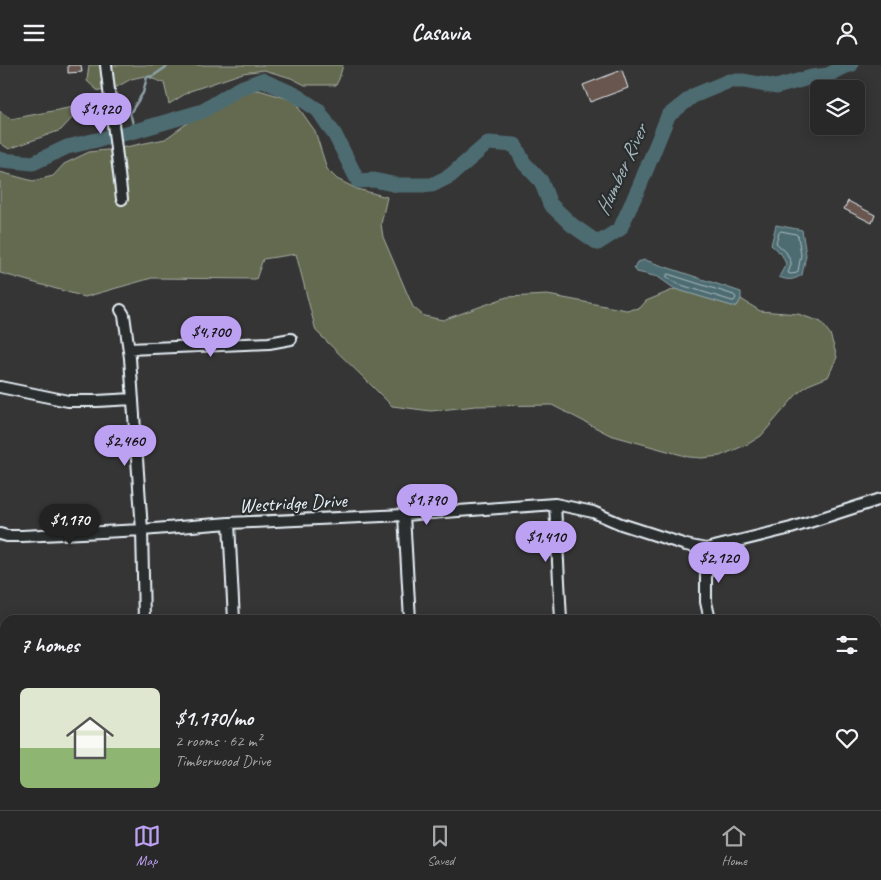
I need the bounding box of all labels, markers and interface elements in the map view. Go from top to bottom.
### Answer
icon: menu [20,19,48,47]
text: Casavia [411,19,470,47]
icon: person [833,19,861,47]
map controls [810,80,865,135]
button: layers [810,80,865,135]
pin: $1,920 [60,93,142,135]
text: $1,920 [82,99,120,119]
water label: Humber River [589,118,655,219]
pin: $4,700 [170,315,252,358]
text: $4,700 [191,322,231,342]
pin: $2,460 [84,425,166,467]
text: $2,460 [105,431,145,451]
pin: $1,790 [386,483,468,526]
street label: Westridge Drive [239,488,349,518]
text: $1,790 [408,490,446,510]
pin: $1,170 [29,503,111,546]
text: $1,170 [50,510,90,530]
pin: $1,410 [505,521,587,563]
text: $1,410 [526,527,566,547]
pin: $2,120 [678,541,760,584]
text: $2,120 [699,548,739,568]
icon: filters [833,631,861,659]
text: 7 homes [20,632,79,658]
text: $1,170/mo [175,705,253,731]
icon: home [60,708,120,768]
icon: heart [833,724,861,752]
text: 2 rooms · 62 m² [175,731,261,751]
text: Timberwood Drive [175,751,270,771]
tab: Map [133,822,161,869]
tab: Saved [426,822,454,869]
tab: Home [720,822,748,869]

